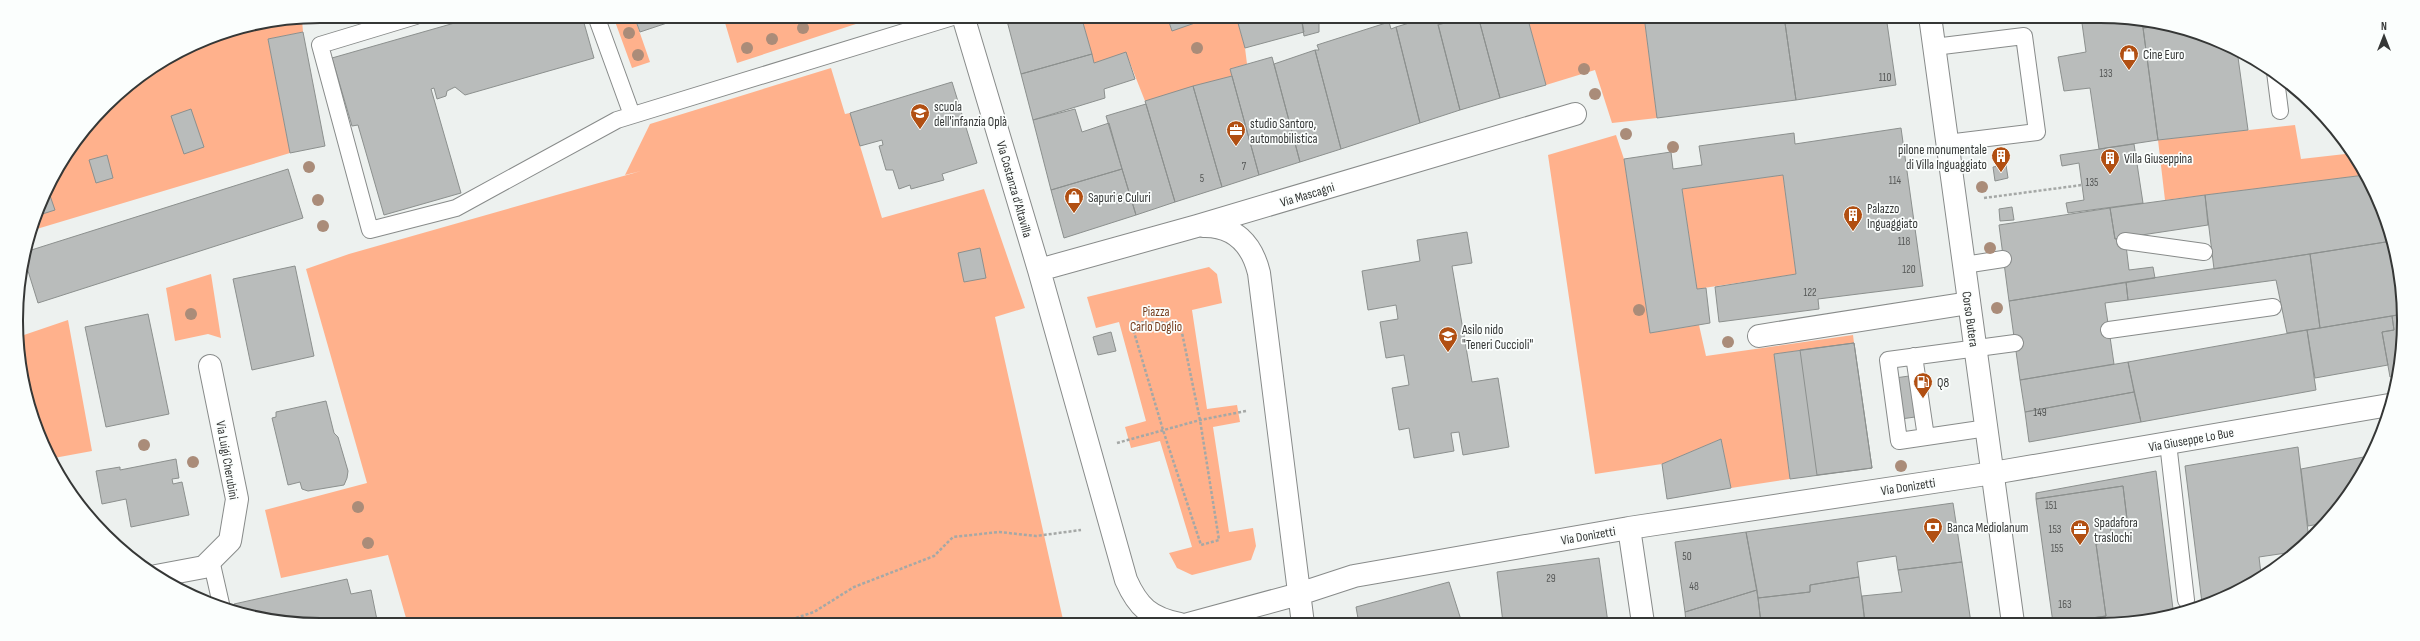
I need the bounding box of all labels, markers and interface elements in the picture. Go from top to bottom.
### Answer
north arrow [2364,16,2404,56]
text: N [2381,20,2387,33]
shop icon: Cine Euro [2118,43,2140,71]
place label: Cine Euro [2143,47,2184,63]
house number: 133 [2099,67,2113,80]
house number: 110 [1879,71,1891,84]
place label: scuola dell'infanzia Oplà [934,99,1007,130]
school or university icon: scuola dell'infanzia Oplà [909,102,931,130]
place label: studio Santoro, automobilistica [1250,116,1317,147]
office icon: studio Santoro, automobilistica [1225,119,1247,147]
street label: Via Costanza d'Altavilla [993,139,1035,239]
place label: pilone monumentale di Villa Inguaggiato [1898,142,1987,173]
building icon: pilone monumentale di Villa Inguaggiato [1990,145,2012,173]
building icon: Villa Giuseppina [2099,147,2121,175]
place label: Villa Giuseppina [2124,151,2192,167]
house number: 7 [1242,160,1247,173]
house number: 5 [1200,172,1204,185]
house number: 114 [1889,174,1902,187]
house number: 135 [2086,176,2098,189]
street label: Via Mascagni [1278,179,1336,211]
shop icon: Sapuri e Culuri [1063,186,1085,214]
place label: Sapuri e Culuri [1088,190,1151,206]
place label: Palazzo Inguaggiato [1867,201,1918,232]
building icon: Palazzo Inguaggiato [1842,204,1864,232]
house number: 118 [1898,235,1910,248]
house number: 120 [1902,263,1916,276]
house number: 122 [1803,286,1817,299]
street label: Corso Butera [1958,290,1982,348]
park label: Piazza Carlo Doglio [1130,304,1182,335]
place label: Asilo nido "Teneri Cuccioli" [1461,322,1533,353]
school or university icon: Asilo nido "Teneri Cuccioli" [1437,325,1459,353]
fuel station icon: Q8 [1912,371,1934,399]
place label: Q8 [1937,375,1949,391]
house number: 149 [2033,406,2047,419]
street label: Via Luigi Cherubini [212,420,242,501]
street label: Via Giuseppe Lo Bue [2147,425,2235,455]
street label: Via Donizetti [1880,475,1937,499]
house number: 151 [2045,499,2057,512]
place label: Spadafora traslochi [2094,515,2138,546]
bank icon: Banca Mediolanum [1922,516,1944,544]
office icon: Spadafora traslochi [2069,518,2091,546]
place label: Banca Mediolanum [1947,520,2028,536]
street label: Via Donizetti [1560,523,1617,549]
house number: 153 [2049,523,2062,536]
house number: 155 [2051,542,2063,555]
house number: 50 [1682,550,1692,563]
house number: 29 [1546,572,1556,585]
house number: 48 [1689,580,1699,593]
house number: 163 [2058,598,2072,611]

